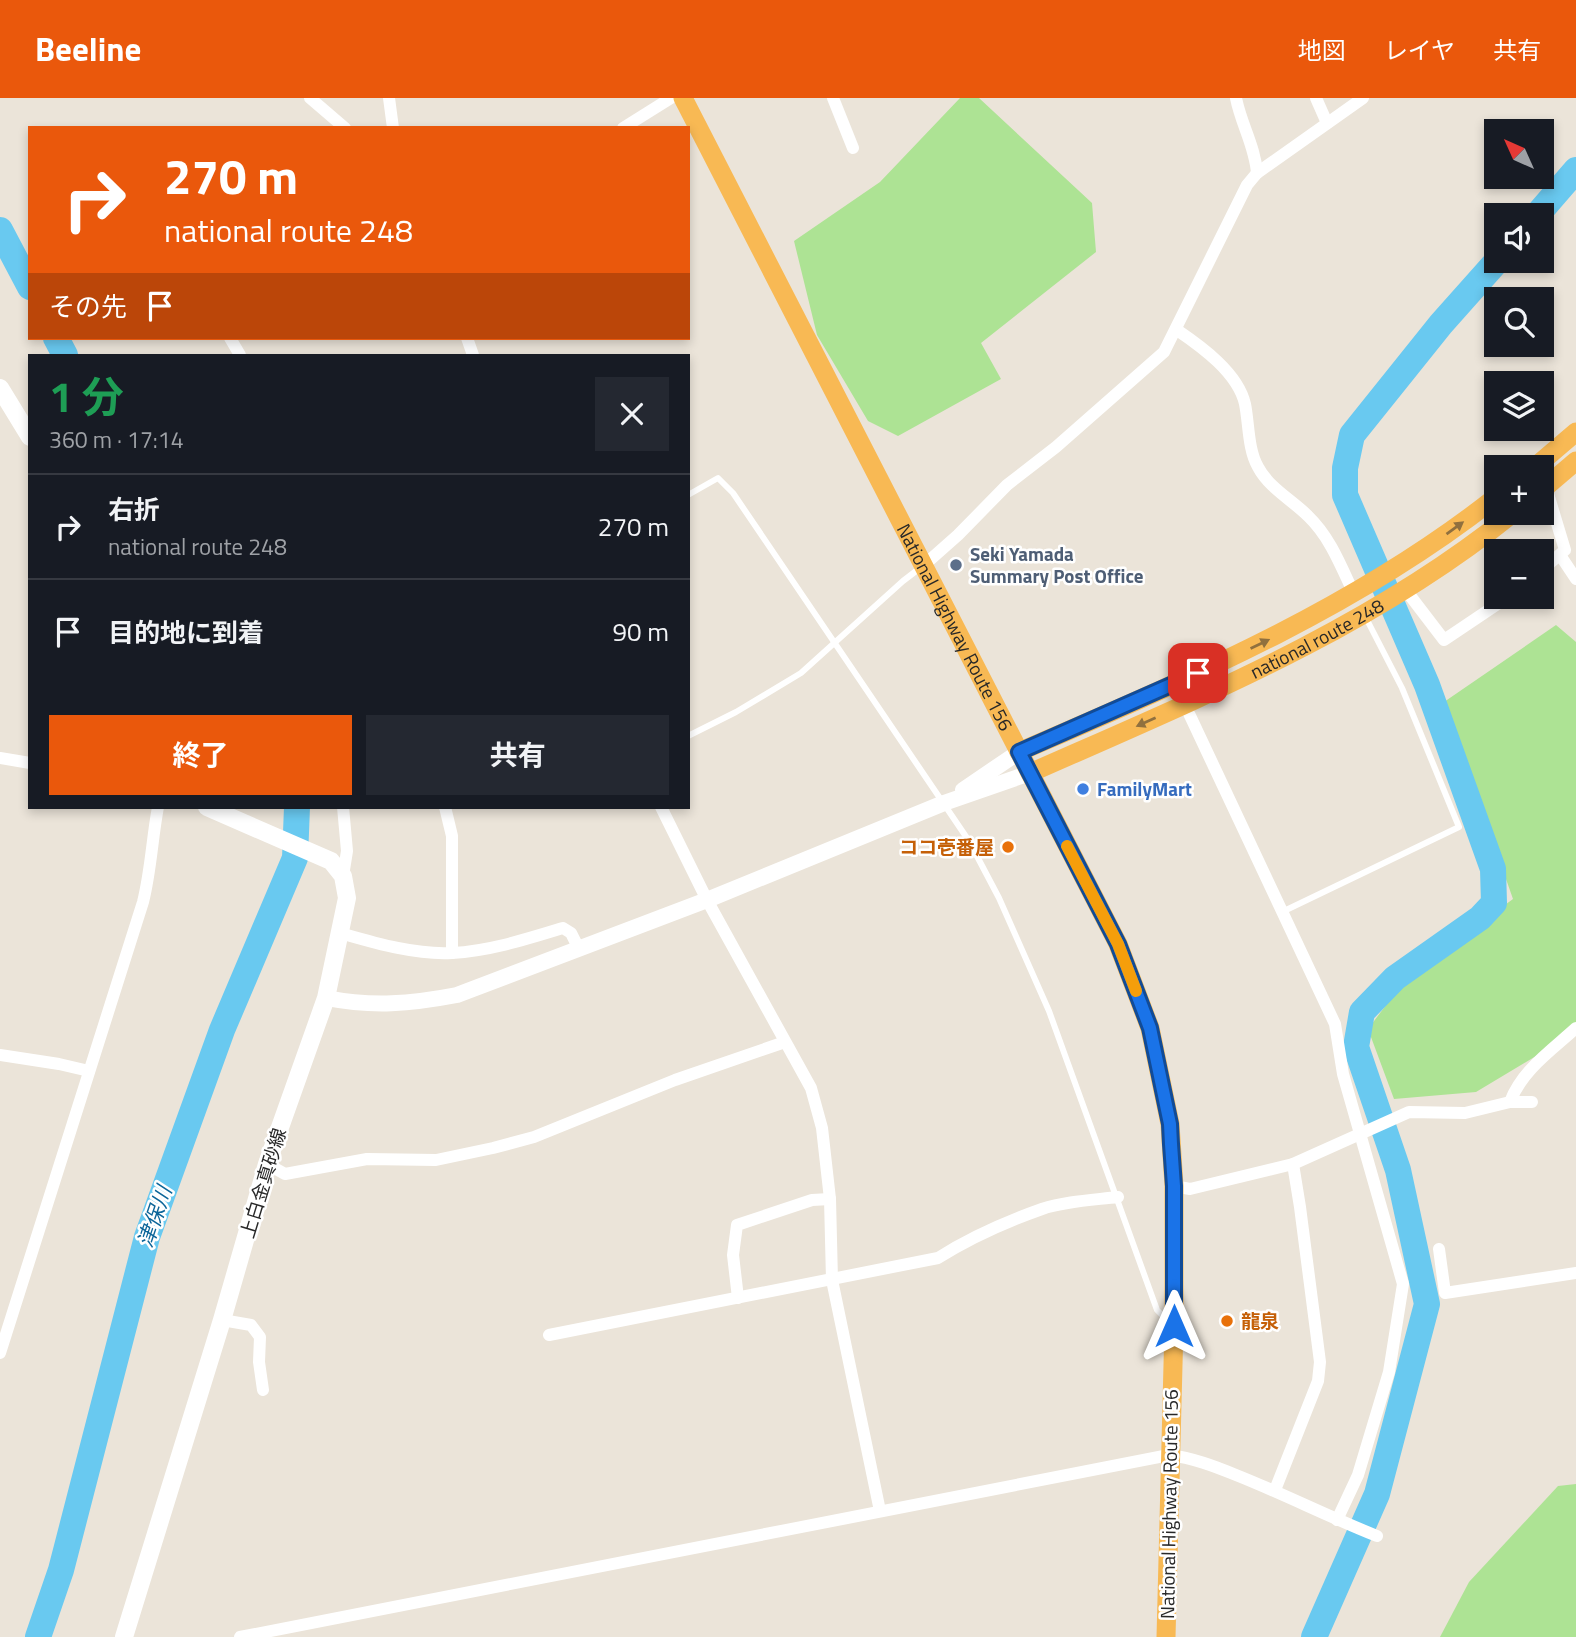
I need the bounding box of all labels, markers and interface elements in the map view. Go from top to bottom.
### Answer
text: Beeline [35,24,141,74]
text: 地図 [1298,32,1346,68]
text: レイヤ [1384,32,1455,68]
text: 共有 [1493,32,1541,68]
north arrow [1484,119,1554,189]
map controls [1484,119,1554,609]
text: 270 m [164,138,298,213]
icon: right [49,154,140,245]
button: sound [1484,203,1554,273]
text: national route 248 [164,206,413,254]
text: その先 [49,287,127,326]
icon: arrive [141,287,179,325]
button: search [1484,287,1554,357]
text: 1 分 [49,364,124,428]
button: layers [1484,371,1554,441]
button: close [595,377,669,451]
text: 360 m · 17:14 [49,422,184,457]
button: + [1484,455,1554,525]
text: 右折 [108,490,160,529]
text: 270 m [598,507,669,546]
icon: right [49,508,87,546]
street label: National Highway Route 156 [890,518,1021,736]
one-way arrow [1446,521,1464,535]
text: national route 248 [108,529,287,564]
place label: Seki Yamada Summary Post Office [970,539,1144,590]
button: − [1484,539,1554,609]
marker: Seki Yamada Summary Post Office [948,557,964,573]
street label: national route 248 [1245,590,1389,686]
text: 90 m [612,612,669,651]
icon: arrive [49,613,87,651]
text: 目的地に到着 [108,613,264,652]
one-way arrow [1250,638,1270,649]
pin [1168,643,1228,703]
icon: arrive [1179,654,1217,692]
button: 終了 [49,715,352,795]
button: 共有 [366,715,669,795]
one-way arrow [1136,716,1156,728]
place label: FamilyMart [1097,774,1192,803]
marker: FamilyMart [1075,781,1091,797]
place label: ココ壱番屋 [899,832,994,861]
marker: ココ壱番屋 [1000,839,1016,855]
street label: 上白金真砂線 [232,1124,293,1242]
water label: 津保川 [129,1180,180,1252]
position arrow [1137,1289,1211,1363]
place label: 龍泉 [1241,1306,1279,1335]
marker: 龍泉 [1219,1313,1235,1329]
street label: National Highway Route 156 [1152,1389,1185,1619]

